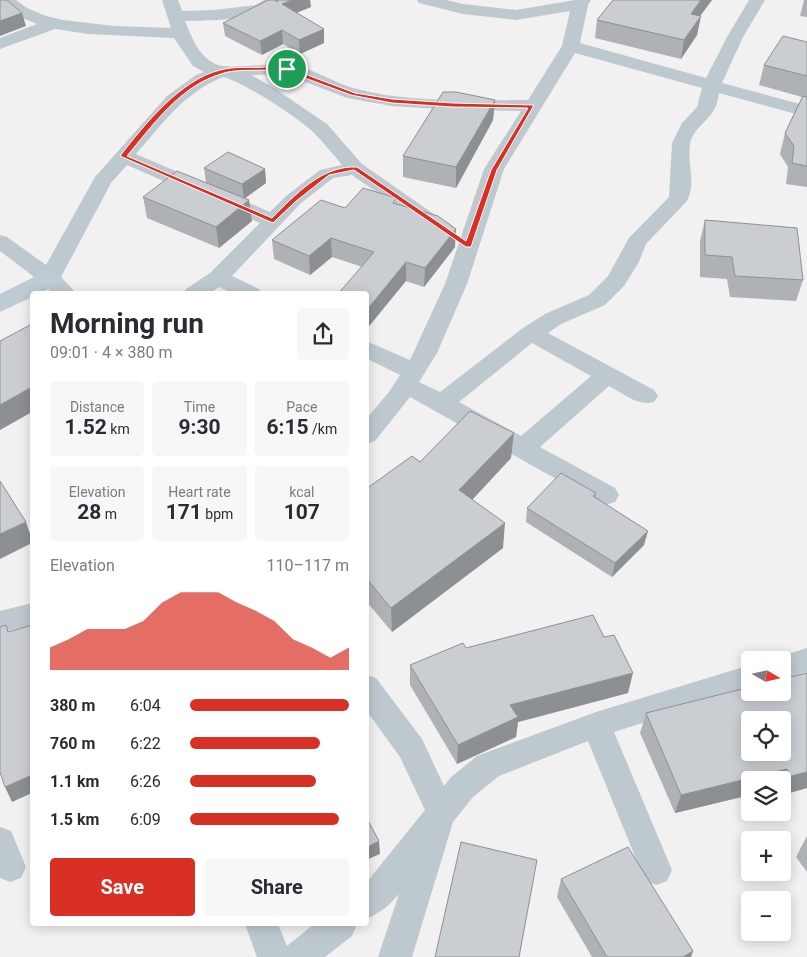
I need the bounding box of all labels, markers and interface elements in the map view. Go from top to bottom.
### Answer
pin [266,48,308,90]
icon: arrive [273,55,301,83]
text: Morning run [50,307,204,340]
button: share [297,308,349,360]
text: 09:01 · 4 × 380 m [50,343,172,362]
text: Distance [70,399,124,415]
text: Time [184,399,215,415]
text: Pace [286,399,317,415]
text: 1.52 [65,415,107,439]
text: 9:30 [178,415,221,439]
text: 6:15 [266,415,309,439]
text: km [107,421,130,437]
text: /km [309,421,337,437]
text: Elevation [69,484,126,500]
text: Heart rate [168,484,231,500]
text: kcal [289,484,314,500]
text: 28 [77,500,101,524]
text: 171 [166,500,202,524]
text: 107 [284,500,320,524]
text: m [101,506,117,522]
text: bpm [202,506,233,522]
text: Elevation [50,556,115,575]
text: 110–117 m [267,556,349,575]
north arrow [741,651,791,701]
map controls [741,651,791,941]
text: 380 m [50,696,95,715]
text: 6:04 [130,696,161,715]
button: locate [741,711,791,761]
text: 760 m [50,734,95,753]
text: 6:22 [130,734,161,753]
button: layers [741,771,791,821]
text: 1.1 km [50,772,99,791]
text: 6:26 [130,772,161,791]
text: 1.5 km [50,810,99,829]
text: 6:09 [130,810,161,829]
button: + [741,831,791,881]
button: Save [50,858,195,916]
button: Share [205,858,349,916]
button: − [741,891,791,941]

